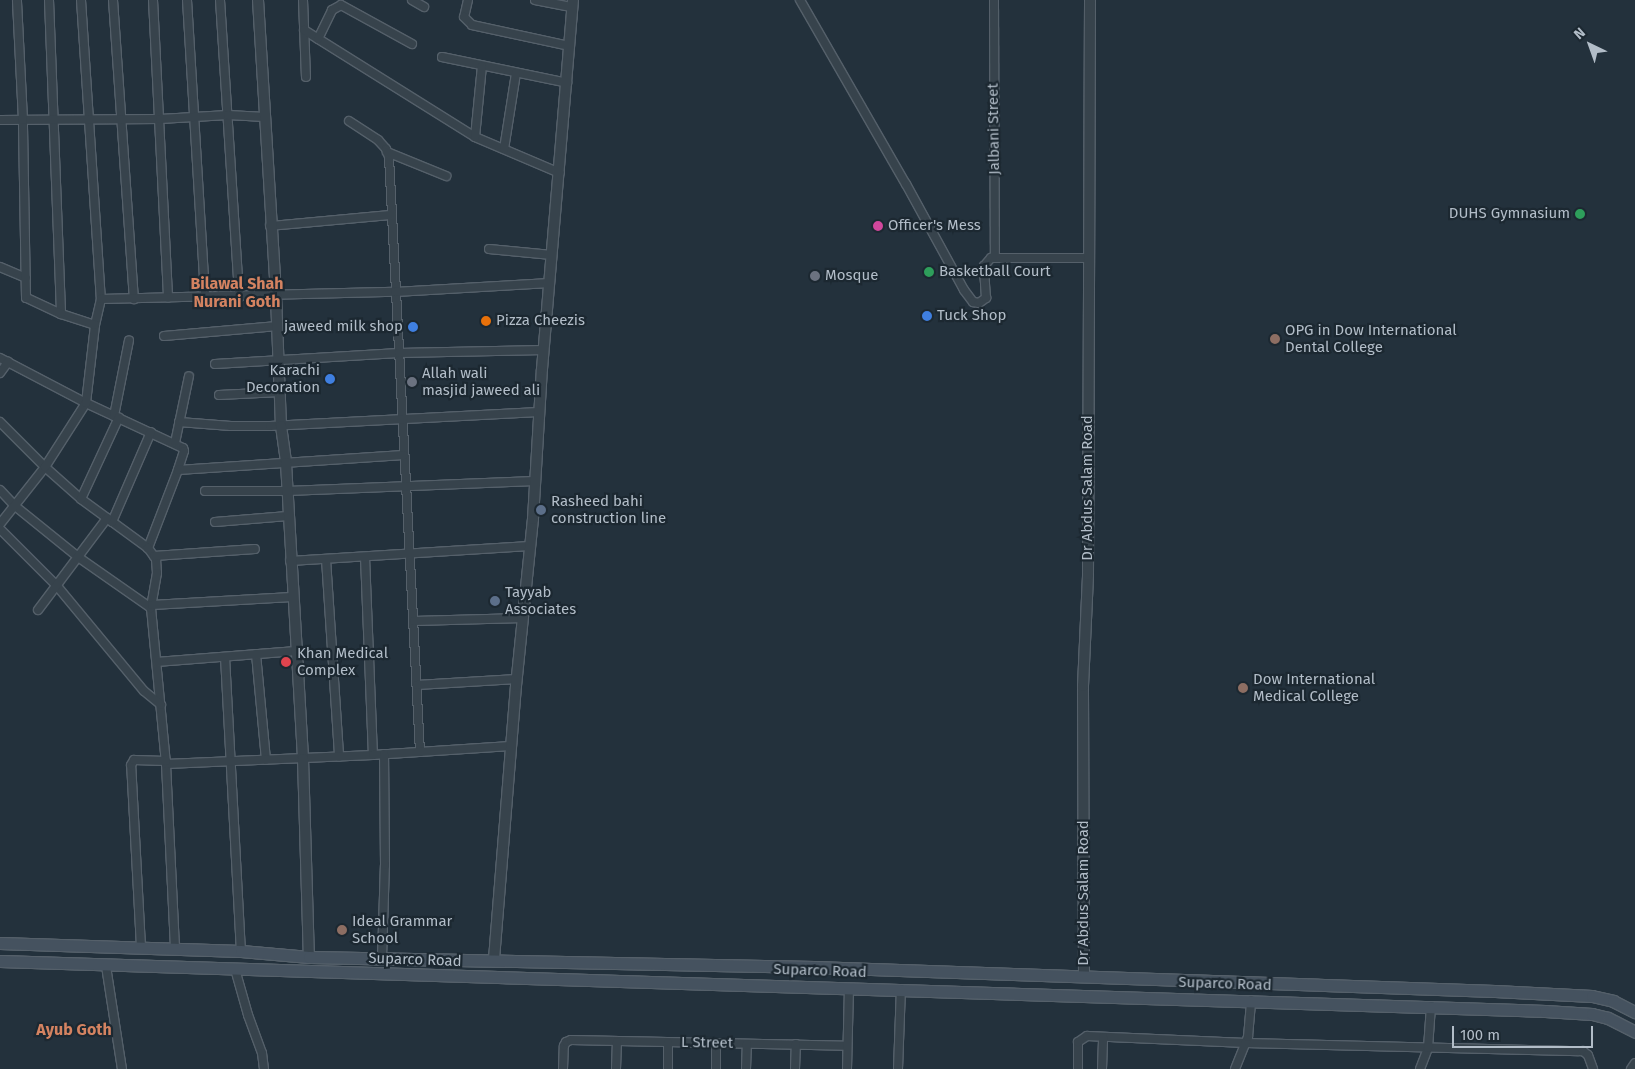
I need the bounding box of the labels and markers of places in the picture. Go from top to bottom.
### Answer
place label: DUHS Gymnasium [1449,205,1570,223]
marker: DUHS Gymnasium [1574,208,1586,220]
place label: Officer's Mess [888,217,981,235]
marker: Officer's Mess [872,220,884,232]
place label: Basketball Court [939,263,1051,281]
marker: Basketball Court [923,266,935,278]
place label: Mosque [825,267,878,285]
marker: Mosque [809,270,821,282]
place label: Tuck Shop [937,307,1006,325]
marker: Tuck Shop [921,310,933,322]
place label: Pizza Cheezis [496,312,585,330]
marker: Pizza Cheezis [480,315,492,327]
place label: jaweed milk shop [284,318,403,336]
marker: jaweed milk shop [407,321,419,333]
place label: OPG in Dow International Dental College [1285,321,1457,356]
marker: OPG in Dow International Dental College [1269,333,1281,345]
place label: Karachi Decoration [246,361,320,396]
place label: Allah wali masjid jaweed ali [422,364,540,399]
marker: Karachi Decoration [324,373,336,385]
marker: Allah wali masjid jaweed ali [406,376,418,388]
place label: Rasheed bahi construction line [551,492,666,527]
marker: Rasheed bahi construction line [535,504,547,516]
place label: Tayyab Associates [505,583,576,618]
marker: Tayyab Associates [489,595,501,607]
place label: Khan Medical Complex [297,644,388,679]
marker: Khan Medical Complex [279,655,293,669]
place label: Dow International Medical College [1253,670,1375,705]
marker: Dow International Medical College [1237,682,1249,694]
place label: Ideal Grammar School [352,912,452,947]
marker: Ideal Grammar School [336,924,348,936]

